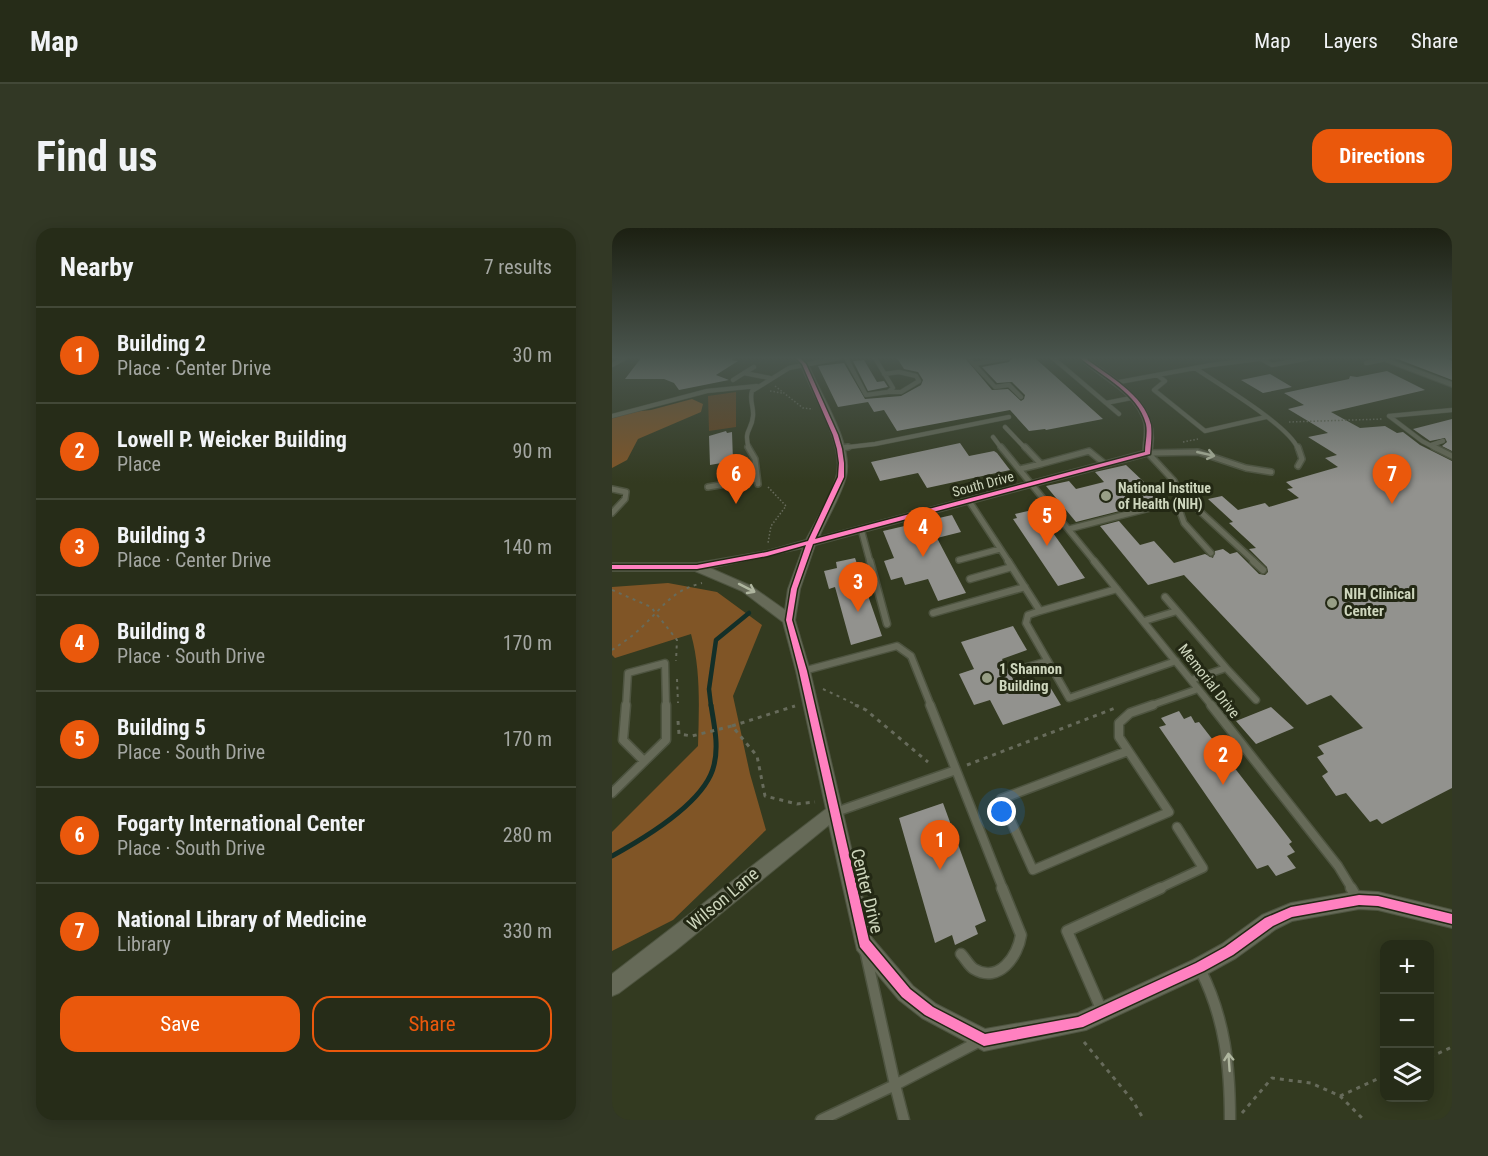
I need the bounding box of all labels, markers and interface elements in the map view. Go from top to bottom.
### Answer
text: Map [30,25,78,58]
text: Map [1254,29,1291,53]
text: Layers [1324,29,1378,53]
text: Share [1411,29,1458,53]
button: Directions [1312,129,1452,183]
text: Find us [36,132,157,181]
text: Nearby [60,252,134,282]
text: 7 results [484,255,552,279]
text: Building 2 [117,331,206,356]
text: 1 [74,343,85,367]
text: 30 m [513,343,552,367]
text: Place · Center Drive [117,356,271,380]
text: Lowell P. Weicker Building [117,427,347,452]
text: 2 [74,439,85,463]
text: 90 m [513,439,552,463]
one-way arrow [1196,449,1215,460]
text: Place [117,452,161,476]
pin: 6 [716,454,756,504]
pin: 7 [1372,454,1412,504]
street label: South Drive [950,468,1016,500]
place label: National Institue of Health (NIH) [1118,480,1211,513]
marker: National Institue of Health (NIH) [1099,489,1113,503]
pin: 5 [1028,496,1066,546]
pin: 4 [904,508,942,557]
text: Building 3 [117,523,206,548]
text: 3 [74,535,85,559]
text: 140 m [503,535,552,559]
text: Place · Center Drive [117,548,271,572]
pin: 3 [838,562,878,612]
one-way arrow [737,583,755,594]
place label: NIH Clinical Center [1344,585,1415,620]
marker: NIH Clinical Center [1325,596,1339,610]
text: Building 8 [117,619,206,644]
text: 4 [74,631,85,655]
text: 170 m [503,631,552,655]
street label: Memorial Drive [1174,640,1244,722]
text: Place · South Drive [117,644,265,668]
place label: 1 Shannon Building [999,660,1062,695]
marker: 1 Shannon Building [980,671,994,685]
text: Building 5 [117,715,206,740]
text: 5 [74,727,85,751]
text: 170 m [503,727,552,751]
pin: 2 [1204,736,1242,785]
text: Place · South Drive [117,740,265,764]
your location [987,797,1016,826]
text: Fogarty International Center [117,811,365,836]
pin: 1 [920,820,960,870]
text: 6 [74,823,85,847]
text: 280 m [503,823,552,847]
text: Place · South Drive [117,836,265,860]
street label: Center Drive [847,846,888,935]
street label: Wilson Lane [683,863,763,934]
text: National Library of Medicine [117,907,366,932]
text: 7 [74,919,85,943]
text: 330 m [503,919,552,943]
text: Library [117,932,171,956]
map controls [1380,940,1434,1102]
button: + [1380,940,1434,994]
button: − [1380,994,1434,1048]
button: Save [60,996,300,1052]
button: Share [312,996,552,1052]
button: layers [1380,1048,1434,1102]
one-way arrow [1223,1052,1234,1072]

